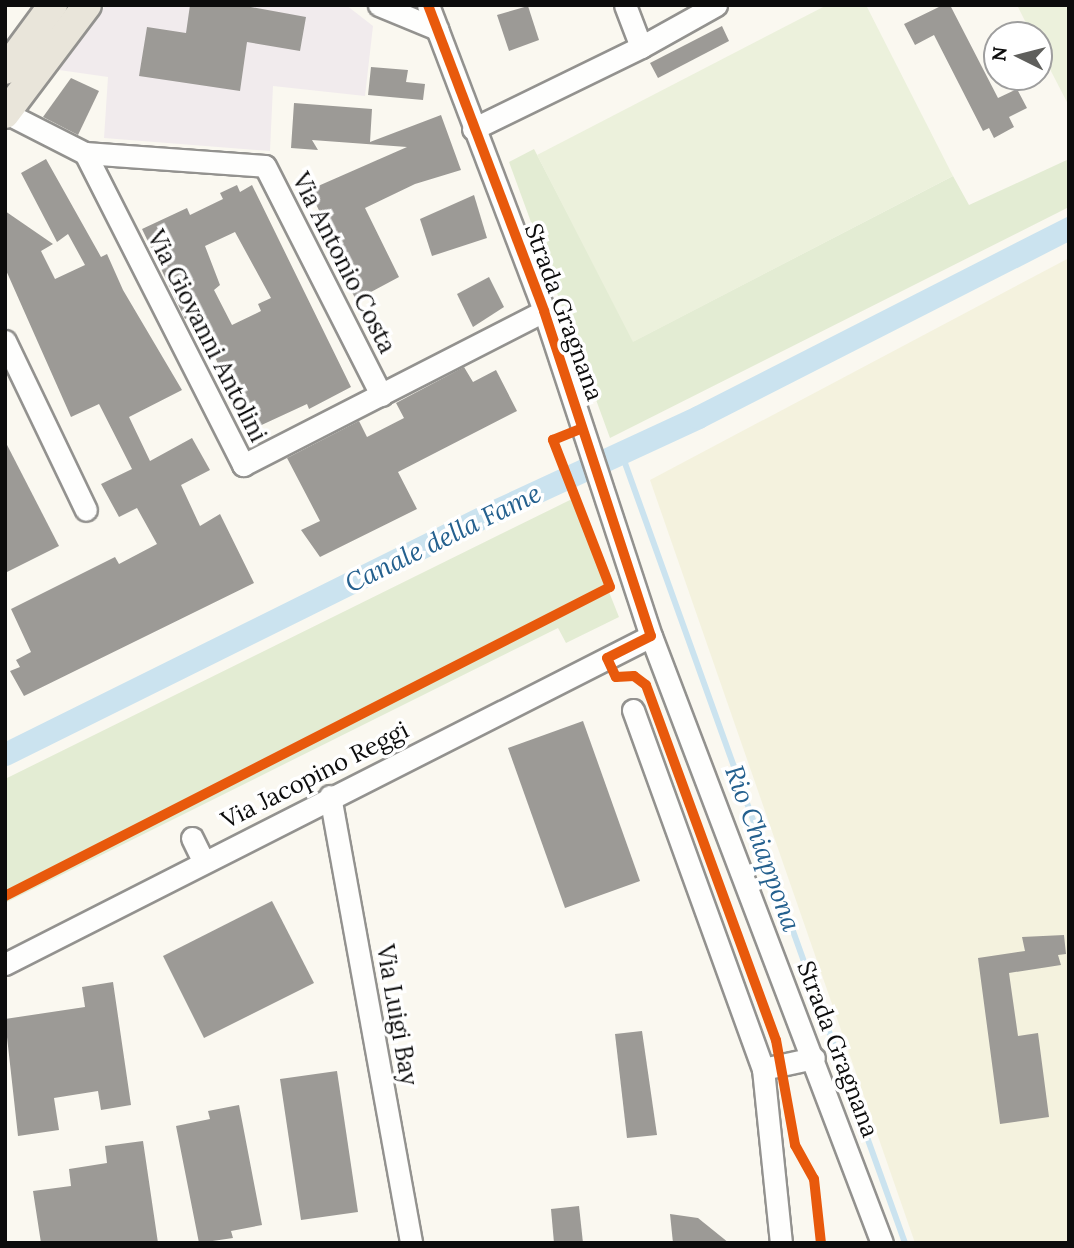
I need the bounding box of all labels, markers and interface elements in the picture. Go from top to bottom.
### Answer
north arrow [983,21,1053,91]
text: N [986,45,1012,63]
street label: Via Antonio Costa [286,168,402,358]
street label: Strada Gragnana [519,219,609,405]
street label: Via Giovanni Antolini [141,225,273,447]
water label: Canale della Fame [340,477,546,599]
street label: Via Jacopino Reggi [217,715,413,835]
water label: Rio Chiappona [719,761,807,935]
street label: Via Luigi Bay [370,942,424,1088]
street label: Strada Gragnana [791,957,885,1141]

